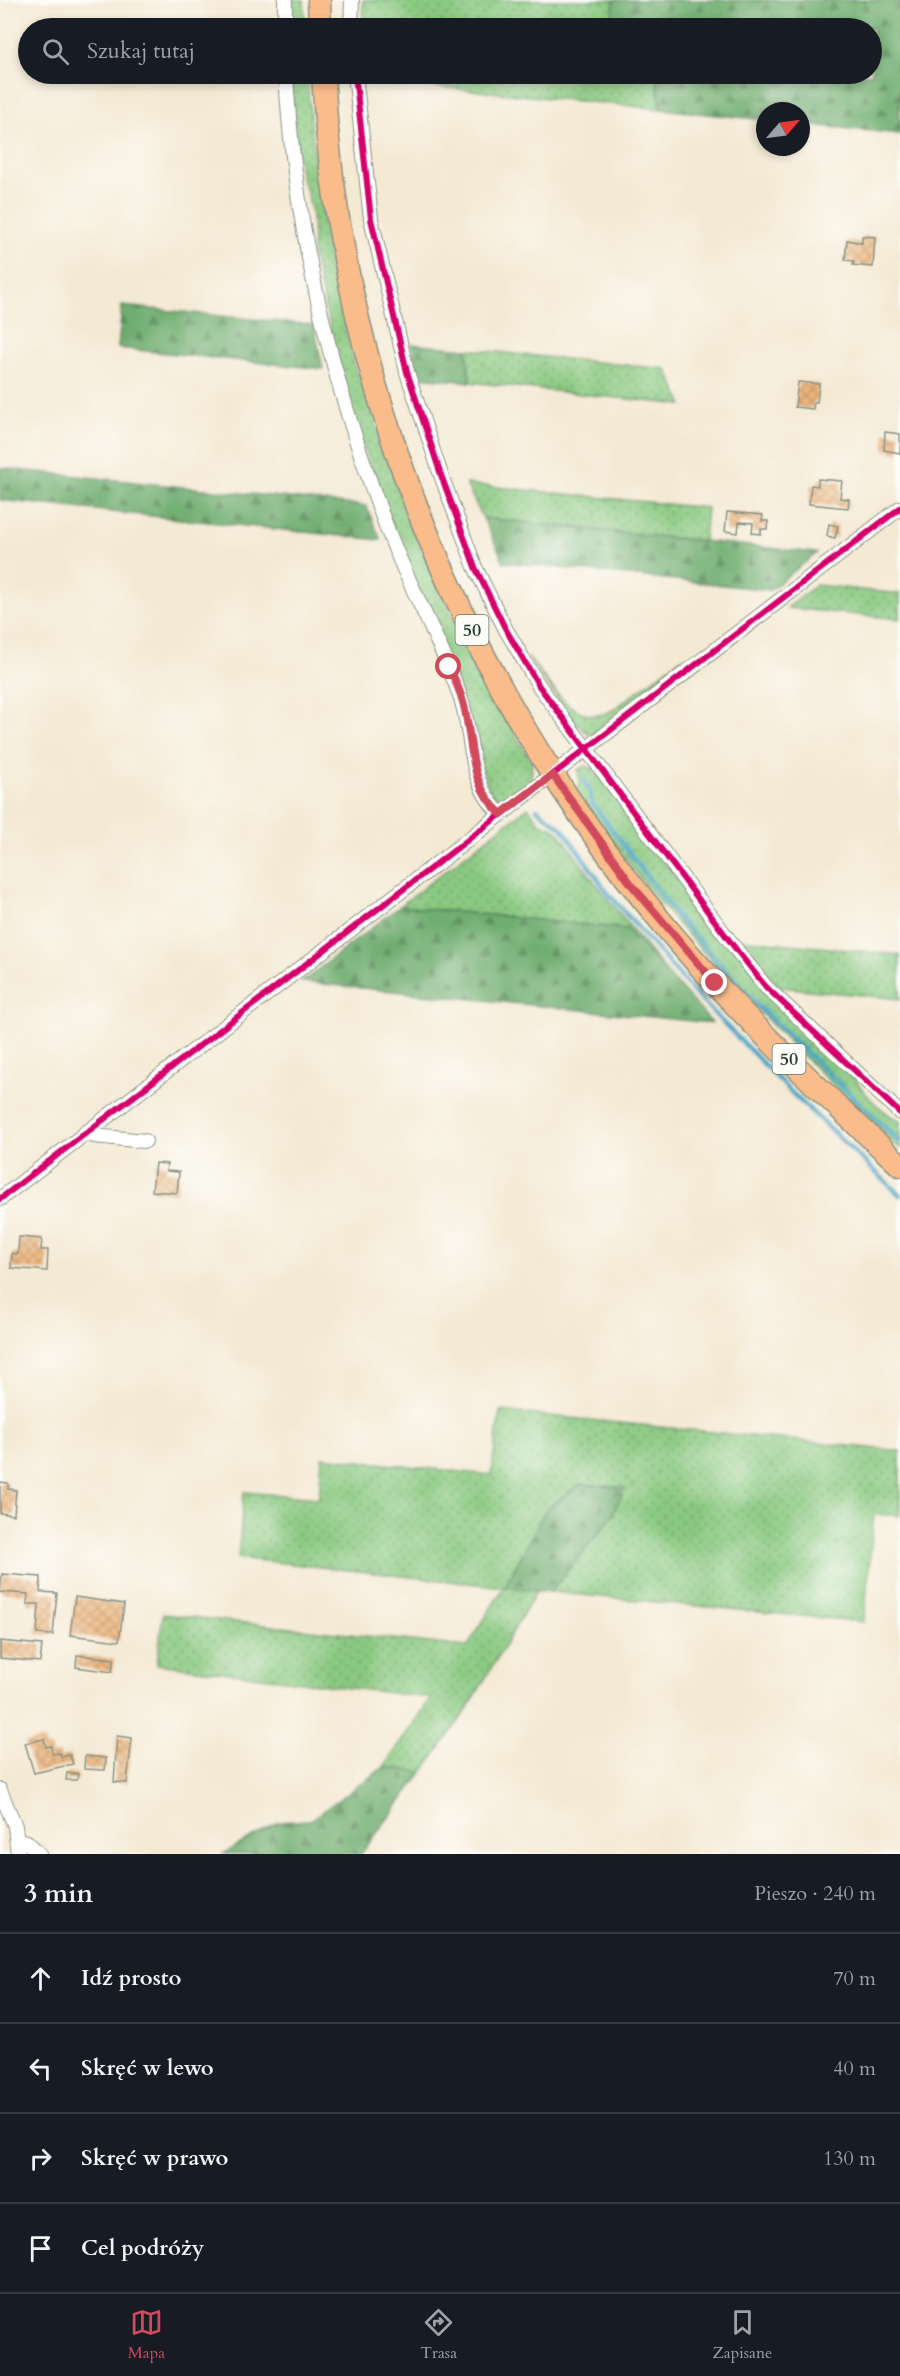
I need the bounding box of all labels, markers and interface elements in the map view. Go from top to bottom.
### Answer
search box [18,18,882,84]
icon: search [39,35,72,68]
text: Szukaj tutaj [87,36,195,66]
north arrow [756,102,810,156]
road number: 50 [456,615,488,645]
route start [435,653,461,679]
route end [701,969,727,995]
road number: 50 [772,1044,806,1074]
text: 3 min [24,1876,93,1911]
text: Pieszo · 240 m [754,1880,876,1907]
icon: ahead [24,1962,57,1995]
text: Idź prosto [81,1963,181,1993]
text: 70 m [833,1965,876,1992]
icon: left [24,2052,57,2085]
text: Skręć w lewo [81,2053,214,2083]
text: 40 m [833,2055,876,2082]
icon: right [24,2142,57,2175]
text: Skręć w prawo [81,2143,228,2173]
text: 130 m [823,2145,876,2172]
icon: arrive [24,2232,57,2265]
text: Cel podróży [81,2233,204,2263]
tab: Mapa [128,2306,165,2364]
tab: Trasa [420,2306,457,2364]
tab: Zapisane [712,2306,772,2364]

